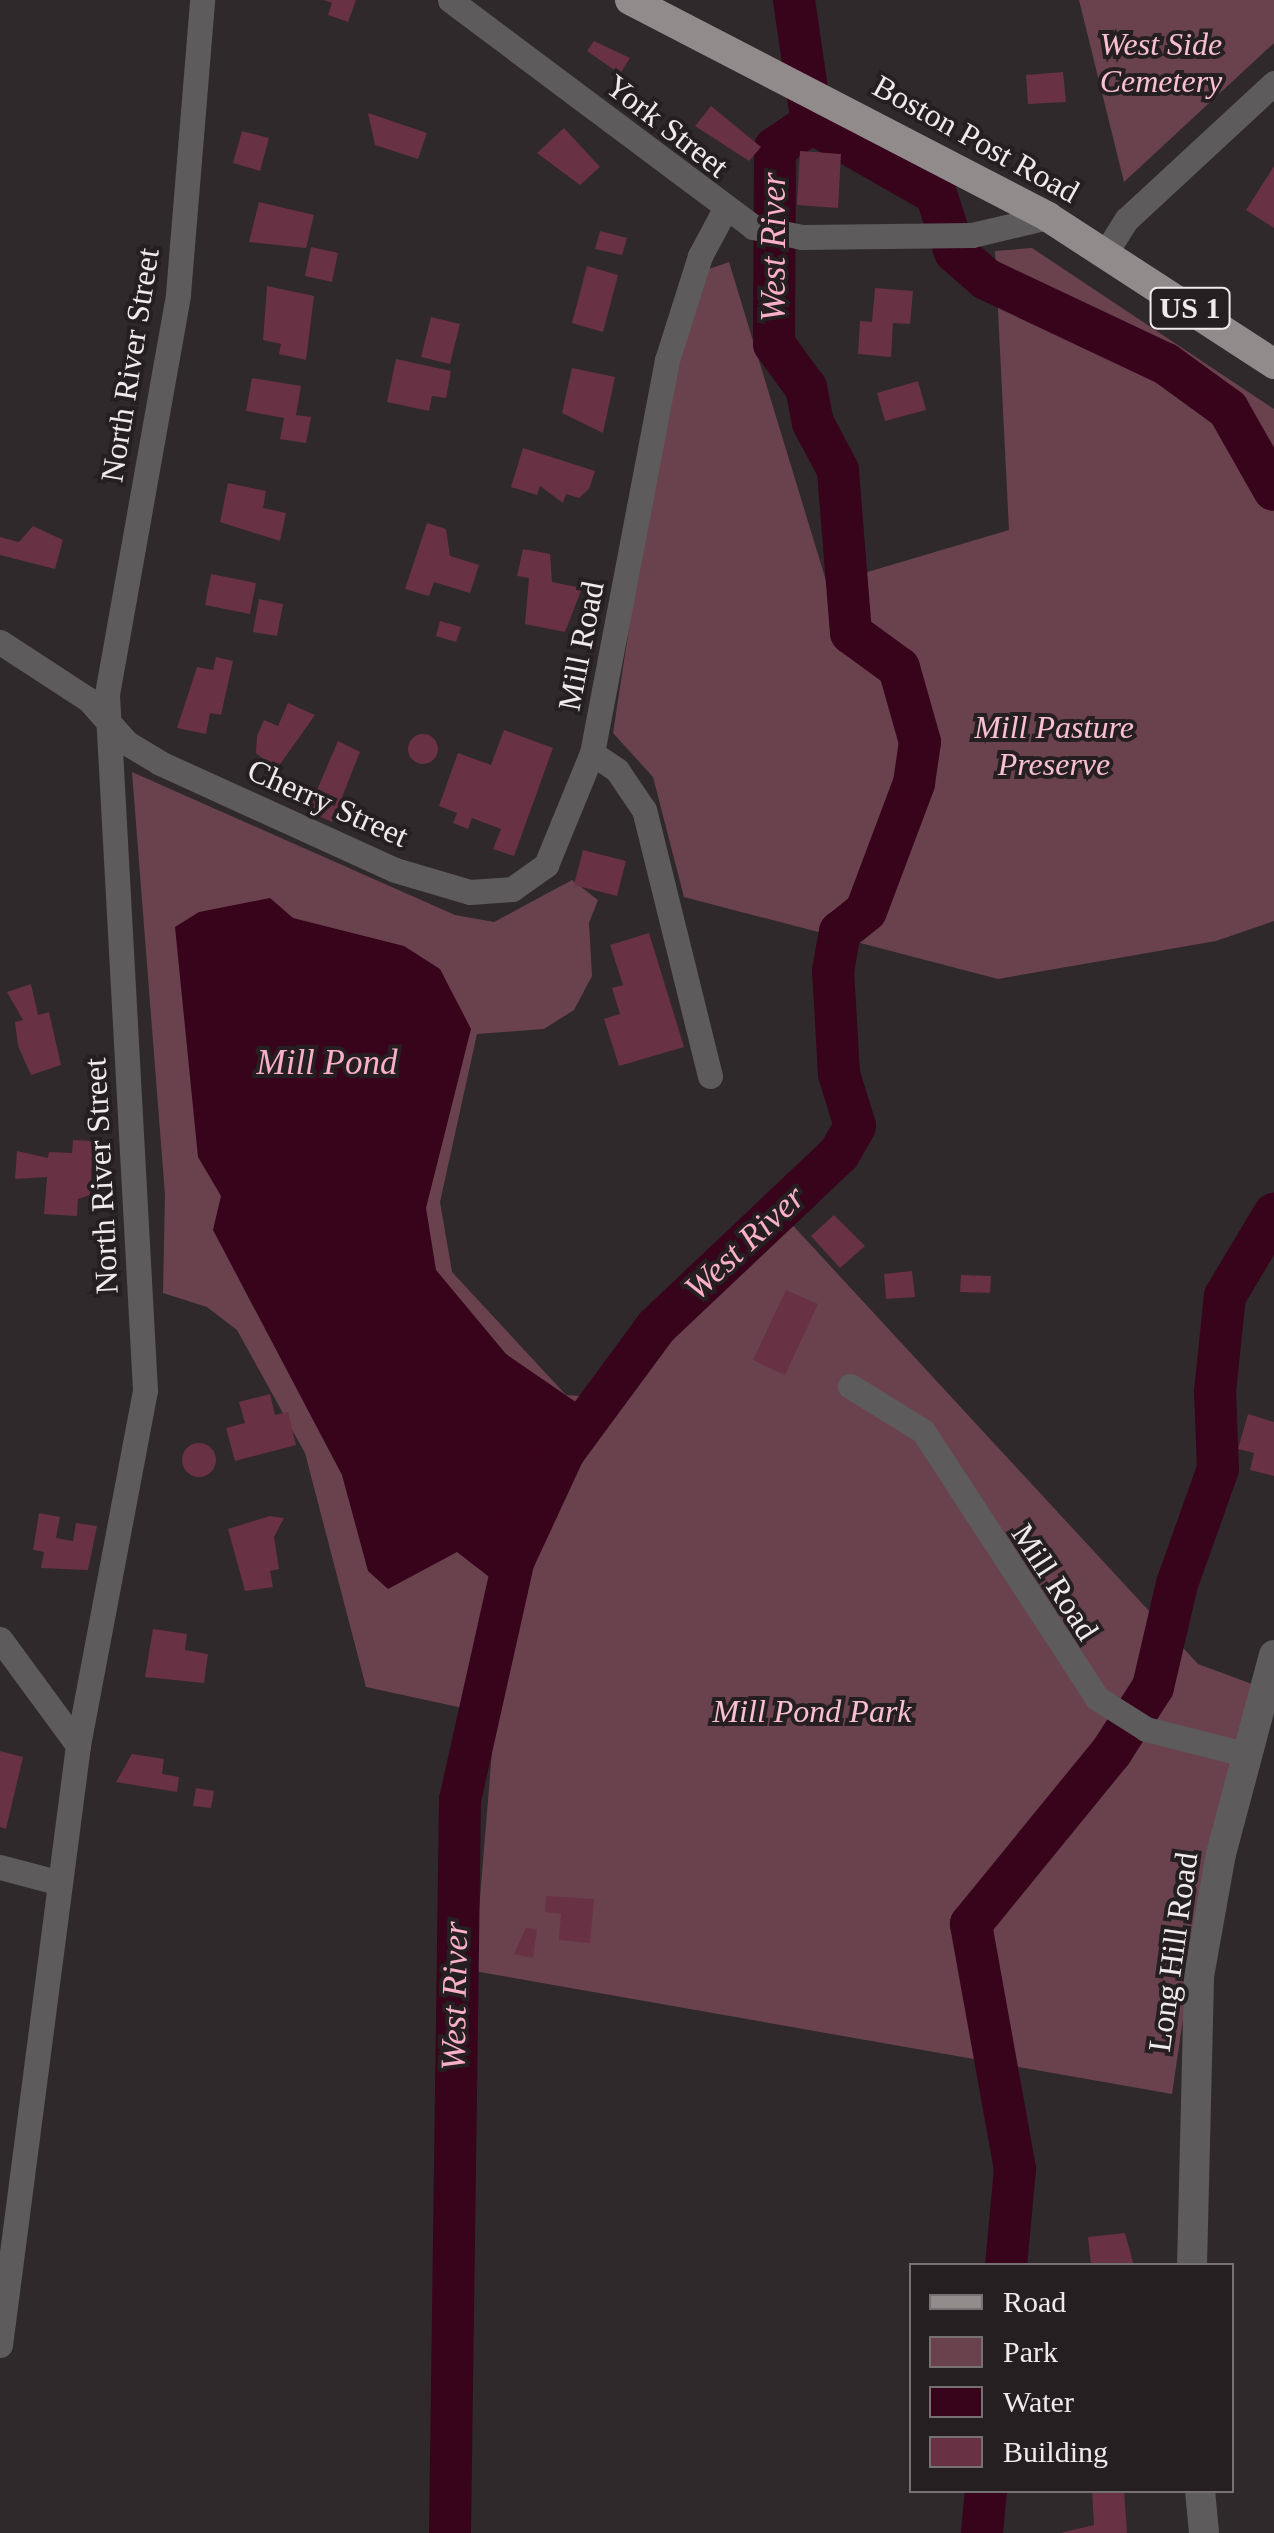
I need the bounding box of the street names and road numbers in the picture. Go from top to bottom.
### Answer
street label: York Street [598,66,736,186]
street label: Boston Post Road [866,67,1086,211]
street label: North River Street [93,245,167,485]
road number: US 1 [1148,283,1232,333]
street label: Mill Road [550,578,612,714]
street label: Cherry Street [242,751,414,855]
street label: North River Street [76,1057,126,1295]
street label: Mill Road [1003,1517,1107,1647]
street label: Long Hill Road [1140,1850,1206,2054]

